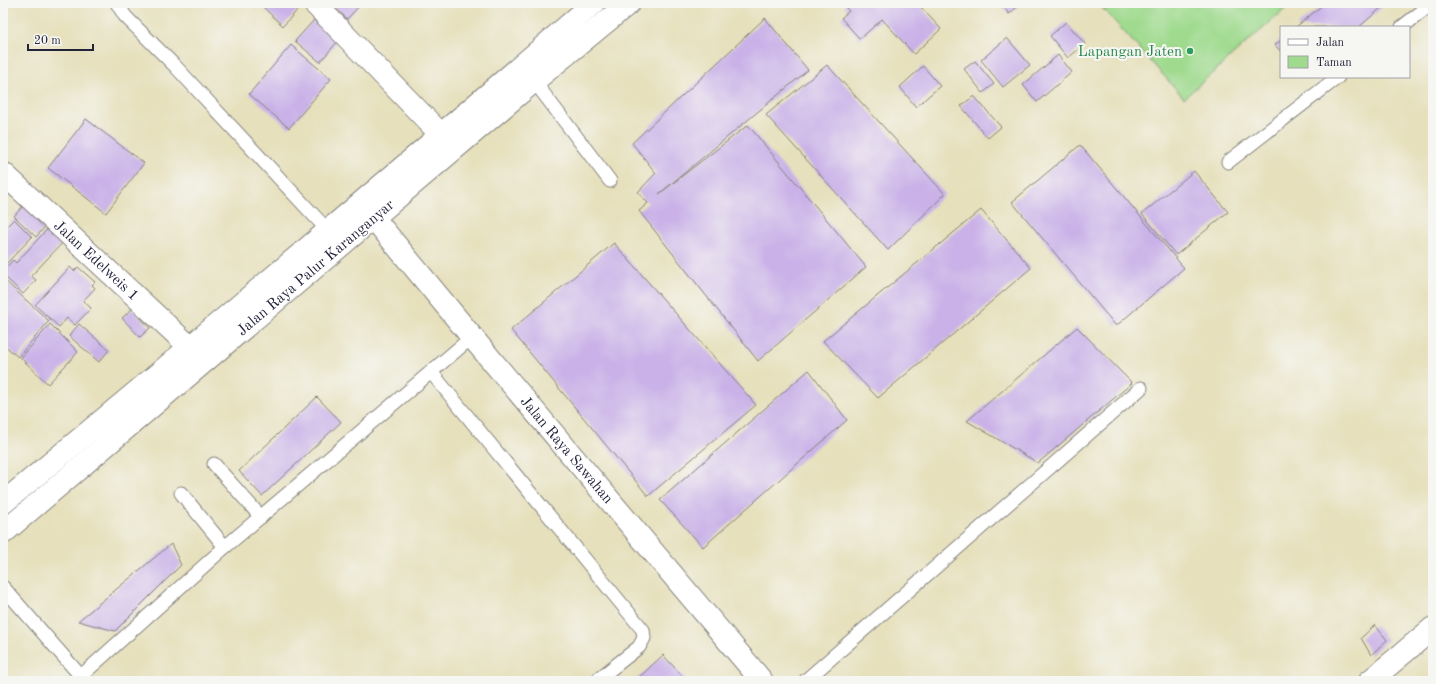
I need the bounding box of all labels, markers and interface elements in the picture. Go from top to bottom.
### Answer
scale bar [28,26,93,52]
legend [1280,26,1410,78]
text: 20 m [34,35,61,47]
text: Jalan [1316,37,1345,49]
place label: Lapangan Jaten [1078,45,1182,60]
marker: Lapangan Jaten [1185,46,1195,56]
text: Taman [1316,57,1352,69]
street label: Jalan Raya Palur Karanganyar [235,198,398,339]
street label: Jalan Edelweis 1 [50,218,141,304]
street label: Jalan Raya Sawahan [517,394,615,507]

